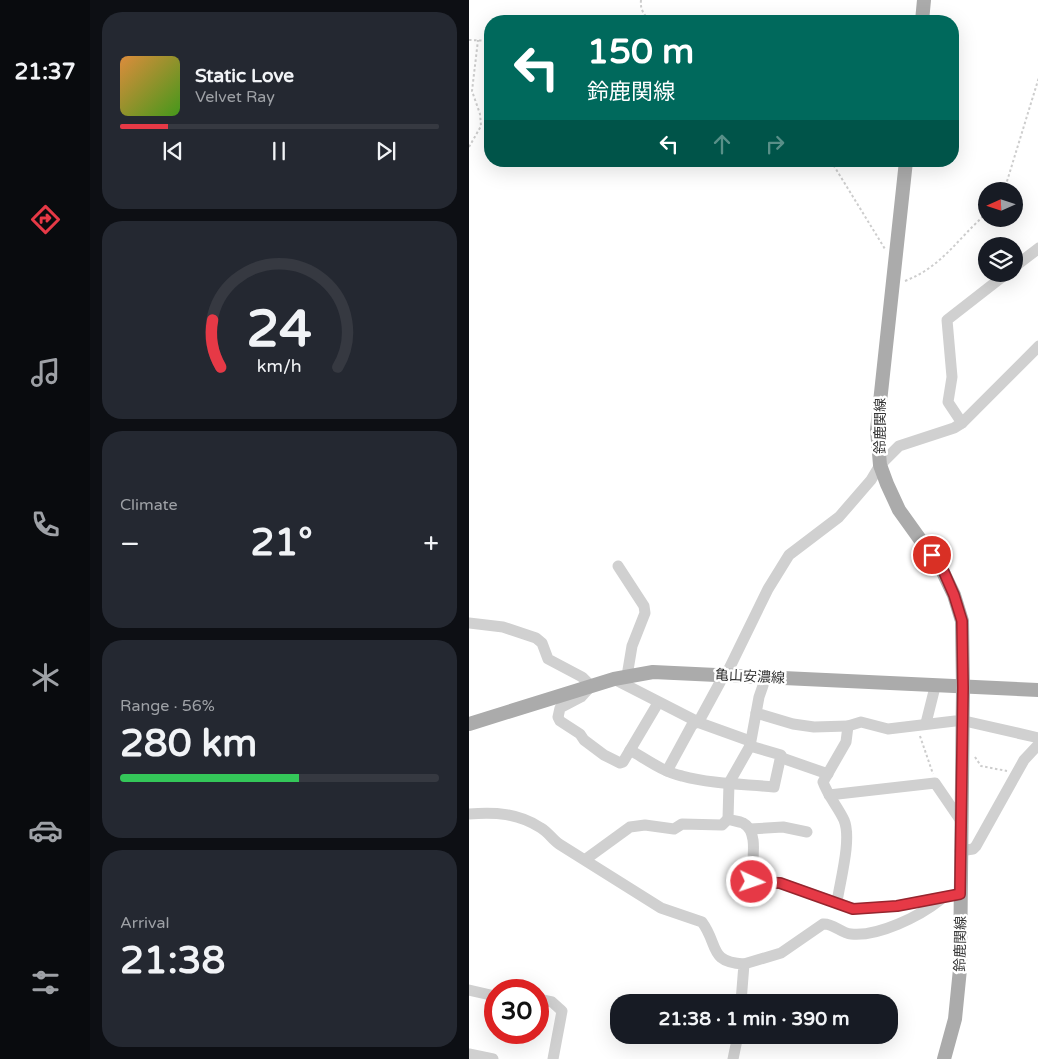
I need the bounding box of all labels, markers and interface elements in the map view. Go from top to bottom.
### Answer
text: 150 m [587,31,694,73]
icon: left [504,35,569,100]
text: 21:37 [15,59,75,85]
text: Static Love [195,65,294,87]
text: 鈴鹿関線 [587,79,675,105]
text: Velvet Ray [195,87,275,107]
icon: left [655,130,683,158]
icon: ahead [708,130,736,158]
icon: right [761,130,789,158]
icon: previous [159,137,187,165]
icon: pause [265,137,293,165]
icon: next [372,137,400,165]
north arrow [978,182,1023,228]
map controls [978,182,1023,282]
icon: directions [28,202,63,237]
button: layers [978,237,1023,282]
text: 24 [247,298,312,361]
icon: music [28,355,63,390]
text: km/h [257,356,302,377]
street label: 鈴鹿関線 [872,398,889,454]
text: Climate [120,495,178,515]
icon: phone [28,507,63,542]
text: 21° [251,520,313,566]
text: − [120,527,140,561]
text: + [423,527,439,561]
pin [911,534,953,576]
icon: arrive [918,541,946,569]
icon: climate [28,660,63,695]
street label: 亀山安濃線 [715,666,785,687]
text: Range · 56% [120,696,215,716]
text: 280 km [120,721,257,767]
icon: car [28,813,63,848]
position arrow [725,855,777,907]
text: Arrival [120,913,169,933]
street label: 鈴鹿関線 [952,916,969,972]
text: 21:38 [120,938,225,984]
icon: filters [28,965,63,1000]
speed limit sign: 30 [484,979,549,1044]
text: 21:38 · 1 min · 390 m [658,1008,850,1030]

